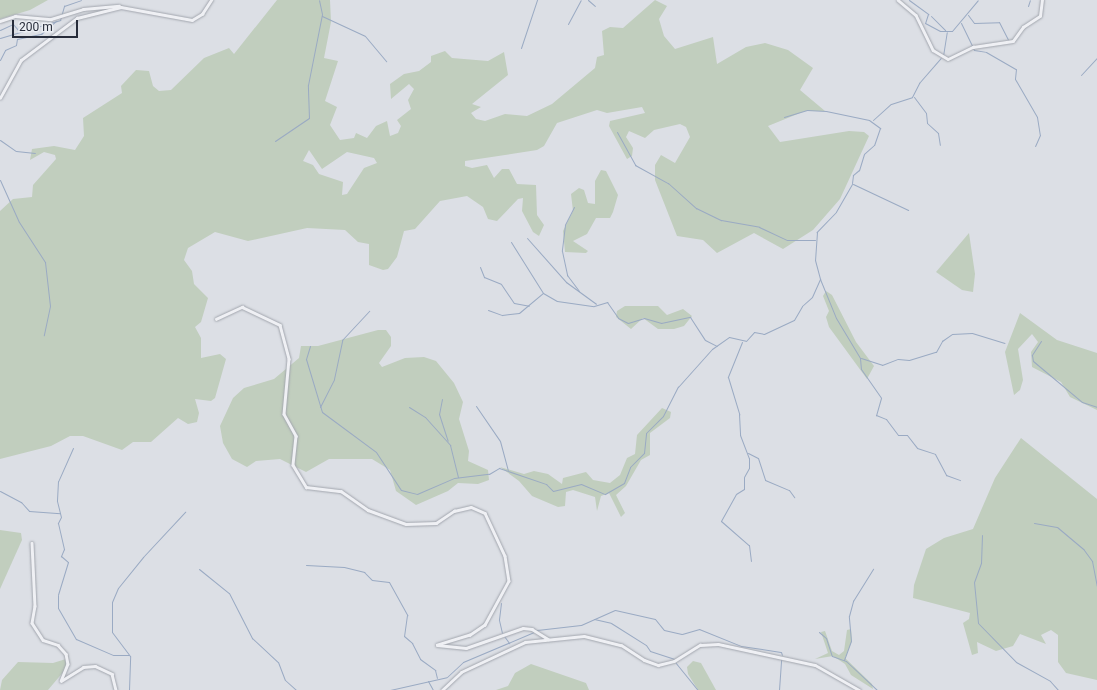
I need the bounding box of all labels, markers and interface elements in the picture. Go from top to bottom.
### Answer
scale bar [14,12,80,38]
text: 200 m [19,20,53,34]

